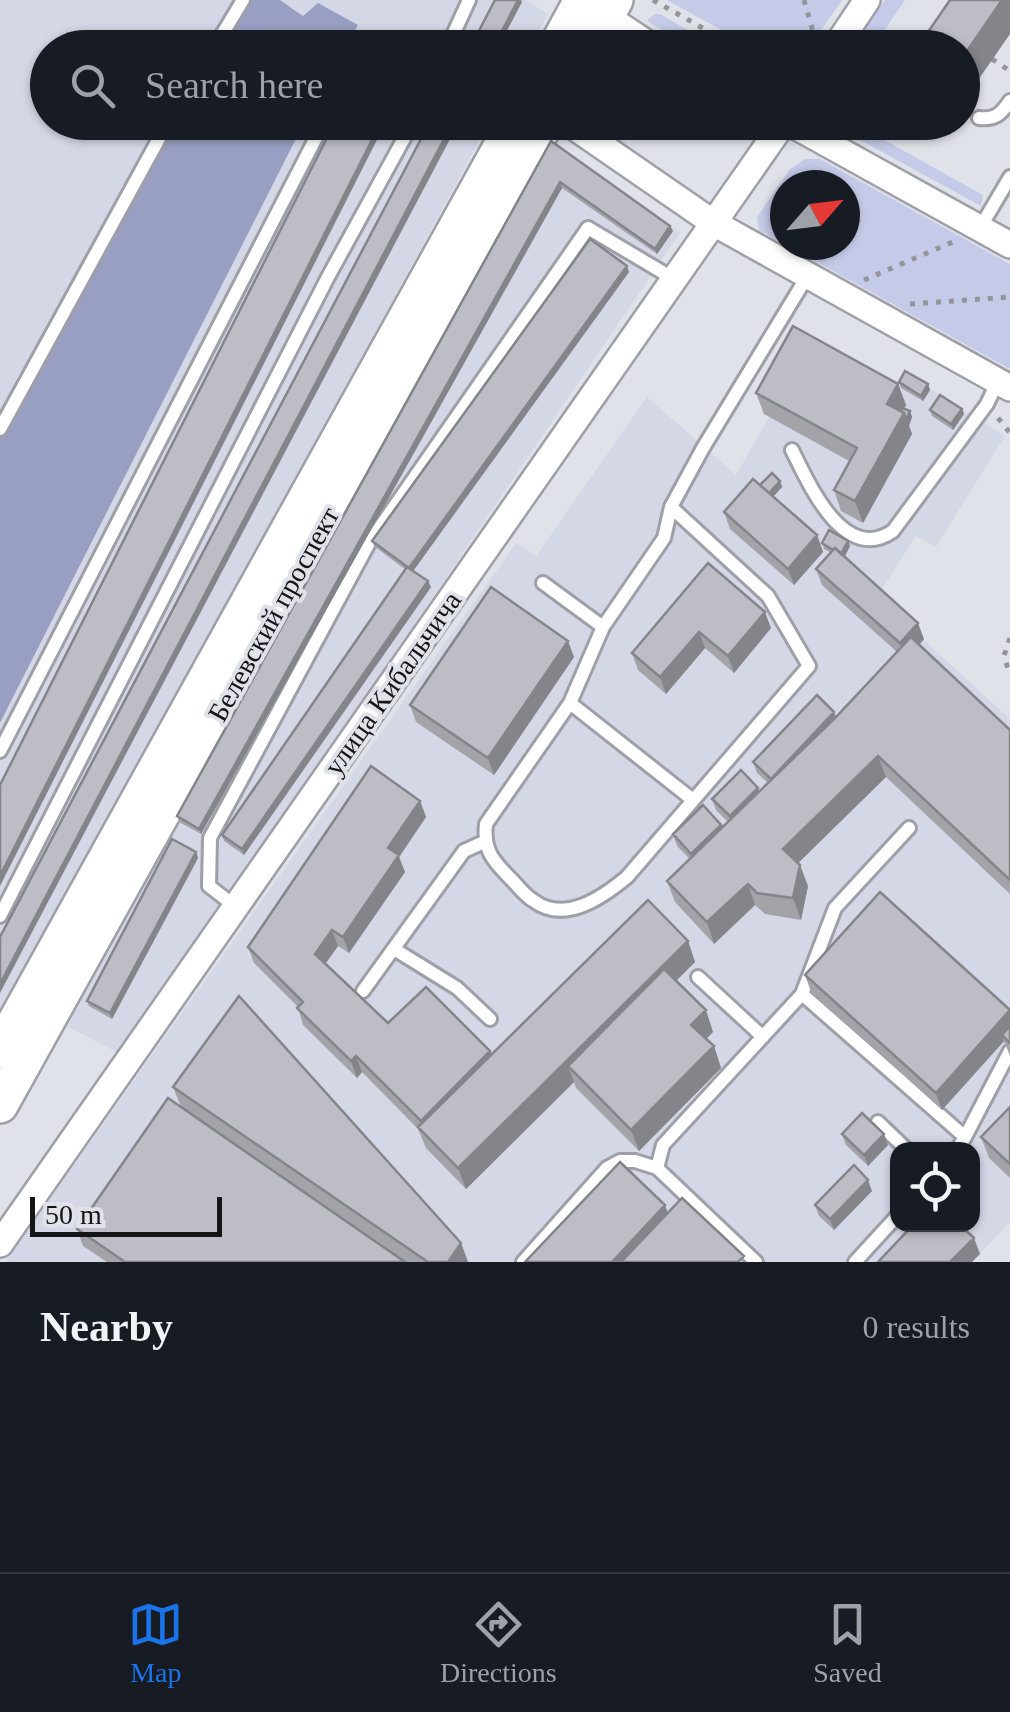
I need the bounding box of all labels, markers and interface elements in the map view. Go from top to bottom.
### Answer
search box [30,30,980,140]
icon: search [65,58,120,113]
text: Search here [145,64,323,106]
north arrow [770,170,860,260]
street label: Белевский проспект [202,502,345,727]
street label: улица Кибальчича [318,585,468,781]
map controls [890,1142,980,1232]
button: locate [890,1142,980,1232]
scale bar [30,1192,222,1236]
text: 50 m [45,1199,102,1230]
text: Nearby [40,1304,173,1350]
text: 0 results [862,1309,970,1345]
tab: Map [128,1597,183,1689]
tab: Directions [440,1597,557,1689]
tab: Saved [813,1597,882,1689]

